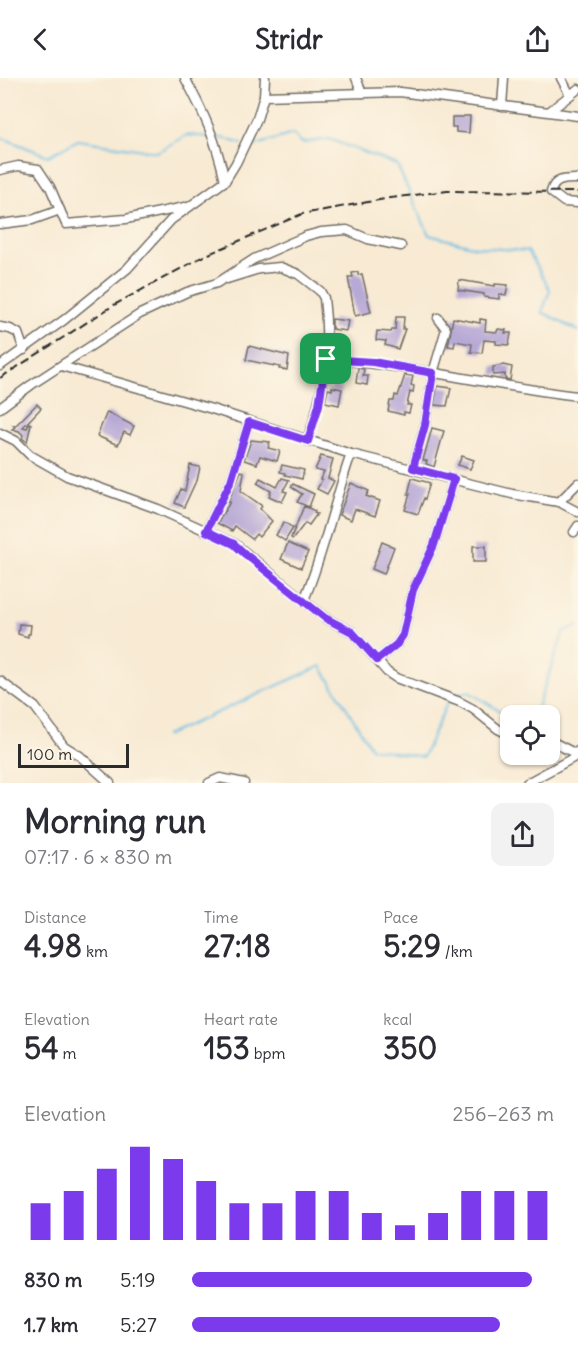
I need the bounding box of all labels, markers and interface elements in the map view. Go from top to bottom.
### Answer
text: Stridr [255,22,323,56]
icon: back [24,23,57,56]
icon: share [521,23,554,56]
pin [300,333,351,384]
icon: arrive [309,342,342,375]
map controls [500,705,560,765]
button: locate [500,705,560,765]
scale bar [18,741,129,768]
text: 100 m [27,744,72,764]
text: Morning run [24,800,206,842]
button: share [491,803,554,866]
text: 07:17 · 6 × 830 m [24,844,172,869]
text: Distance [24,907,86,927]
text: Time [204,907,238,927]
text: Pace [383,907,418,927]
text: 4.98 [24,927,82,965]
text: 27:18 [204,927,271,965]
text: 5:29 [383,927,441,965]
text: km [82,941,108,961]
text: /km [441,941,473,961]
text: Elevation [24,1009,90,1029]
text: Heart rate [204,1009,278,1029]
text: kcal [383,1009,412,1029]
text: 54 [24,1029,59,1067]
text: 153 [204,1029,250,1067]
text: 350 [383,1029,437,1067]
text: m [59,1043,76,1063]
text: bpm [250,1043,286,1063]
text: Elevation [24,1101,106,1126]
text: 256–263 m [452,1101,554,1126]
text: 830 m [24,1267,82,1292]
text: 5:19 [120,1267,155,1292]
text: 1.7 km [24,1312,78,1337]
text: 5:27 [120,1312,157,1337]

